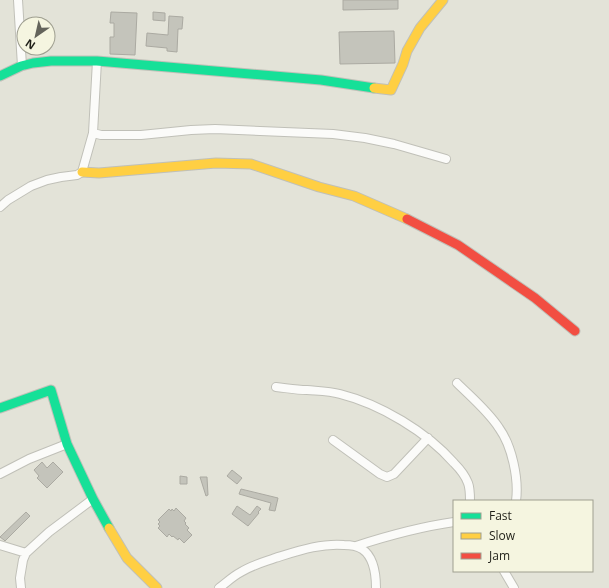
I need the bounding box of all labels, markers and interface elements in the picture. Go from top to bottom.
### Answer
north arrow [16,16,56,56]
text: N [22,36,38,53]
legend [453,500,593,572]
text: Fast [489,507,512,524]
text: Slow [489,527,516,544]
text: Jam [488,547,510,564]

